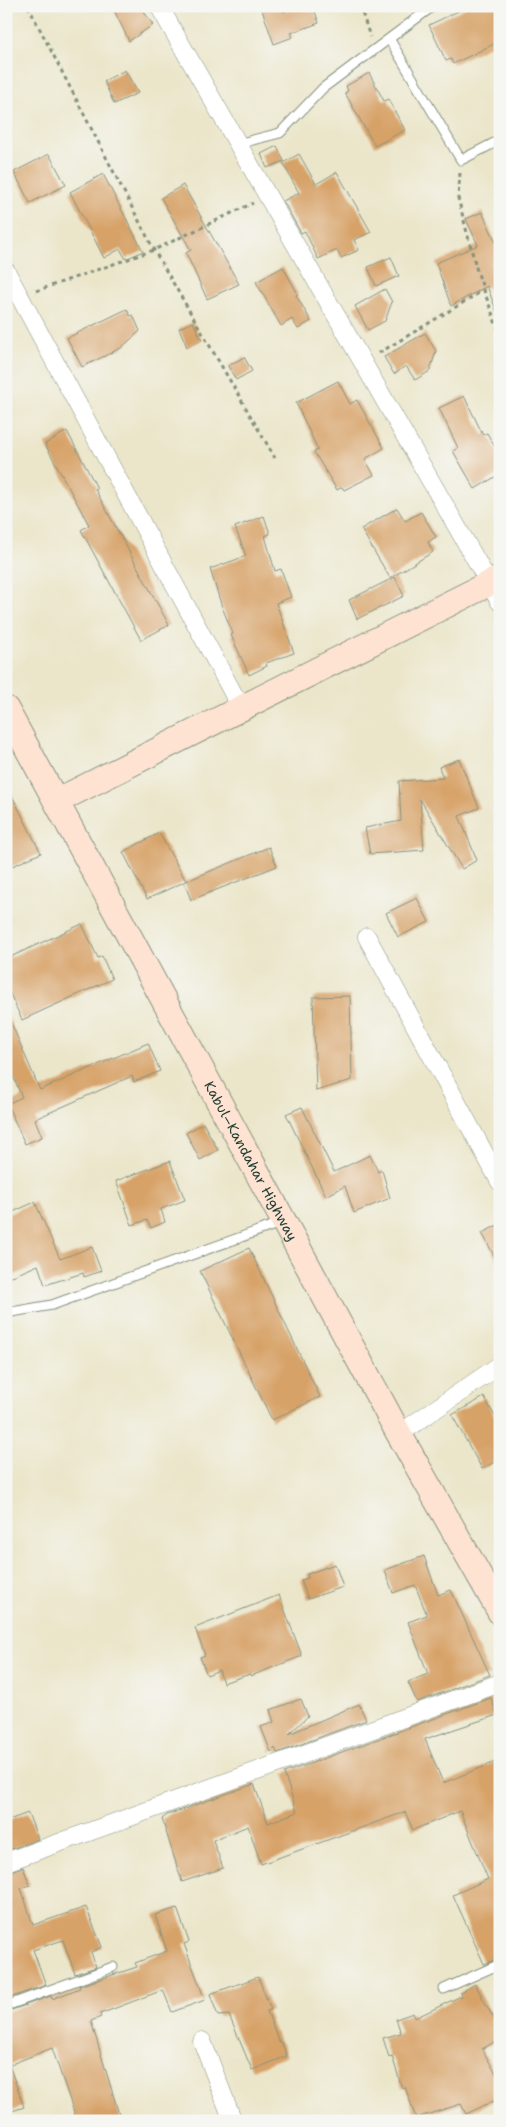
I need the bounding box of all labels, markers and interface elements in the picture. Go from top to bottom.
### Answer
street label: Kabul–Kandahar Highway [200,1078,302,1244]

